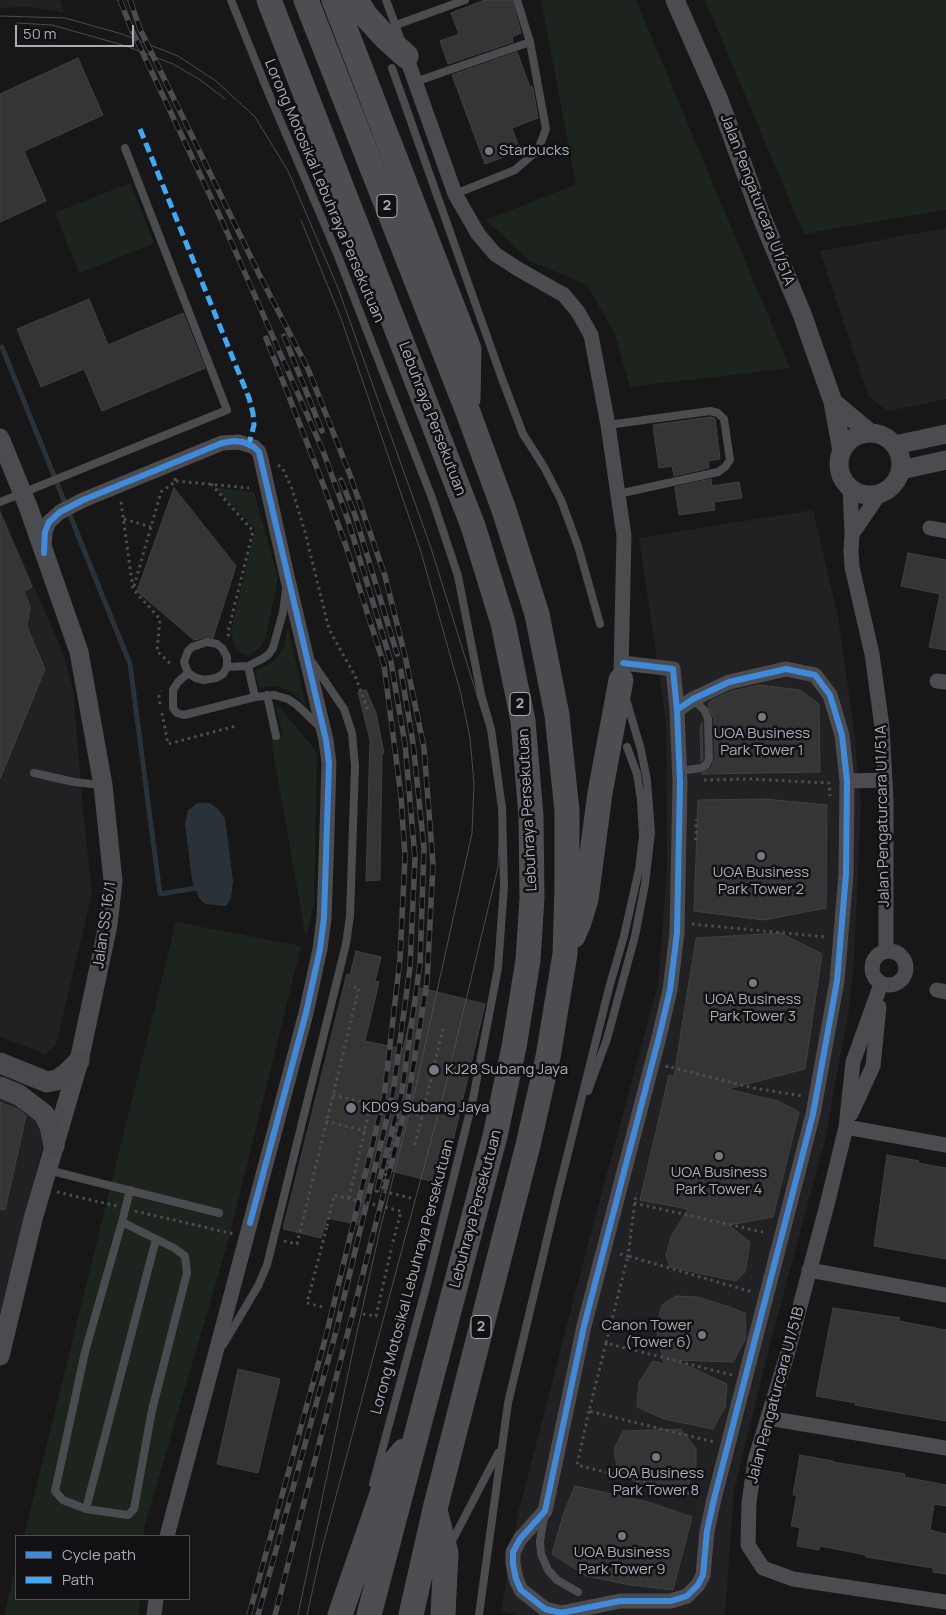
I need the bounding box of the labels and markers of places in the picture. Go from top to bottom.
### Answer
place label: Starbucks [499,142,569,160]
marker: Starbucks [483,145,495,157]
marker: UOA Business Park Tower 1 [756,711,768,723]
place label: UOA Business Park Tower 1 [714,725,810,760]
marker: UOA Business Park Tower 2 [755,850,767,862]
place label: UOA Business Park Tower 2 [713,864,809,899]
marker: UOA Business Park Tower 3 [747,977,759,989]
place label: UOA Business Park Tower 3 [705,991,801,1026]
place label: KJ28 Subang Jaya [445,1061,568,1079]
marker: KJ28 Subang Jaya [427,1063,441,1077]
place label: KD09 Subang Jaya [362,1099,489,1117]
marker: KD09 Subang Jaya [344,1101,358,1115]
marker: UOA Business Park Tower 4 [713,1150,725,1162]
place label: UOA Business Park Tower 4 [671,1164,767,1199]
place label: Canon Tower (Tower 6) [602,1317,692,1352]
marker: Canon Tower (Tower 6) [696,1329,708,1341]
marker: UOA Business Park Tower 8 [650,1451,662,1463]
place label: UOA Business Park Tower 8 [608,1465,704,1500]
marker: UOA Business Park Tower 9 [616,1530,628,1542]
place label: UOA Business Park Tower 9 [574,1544,670,1579]

